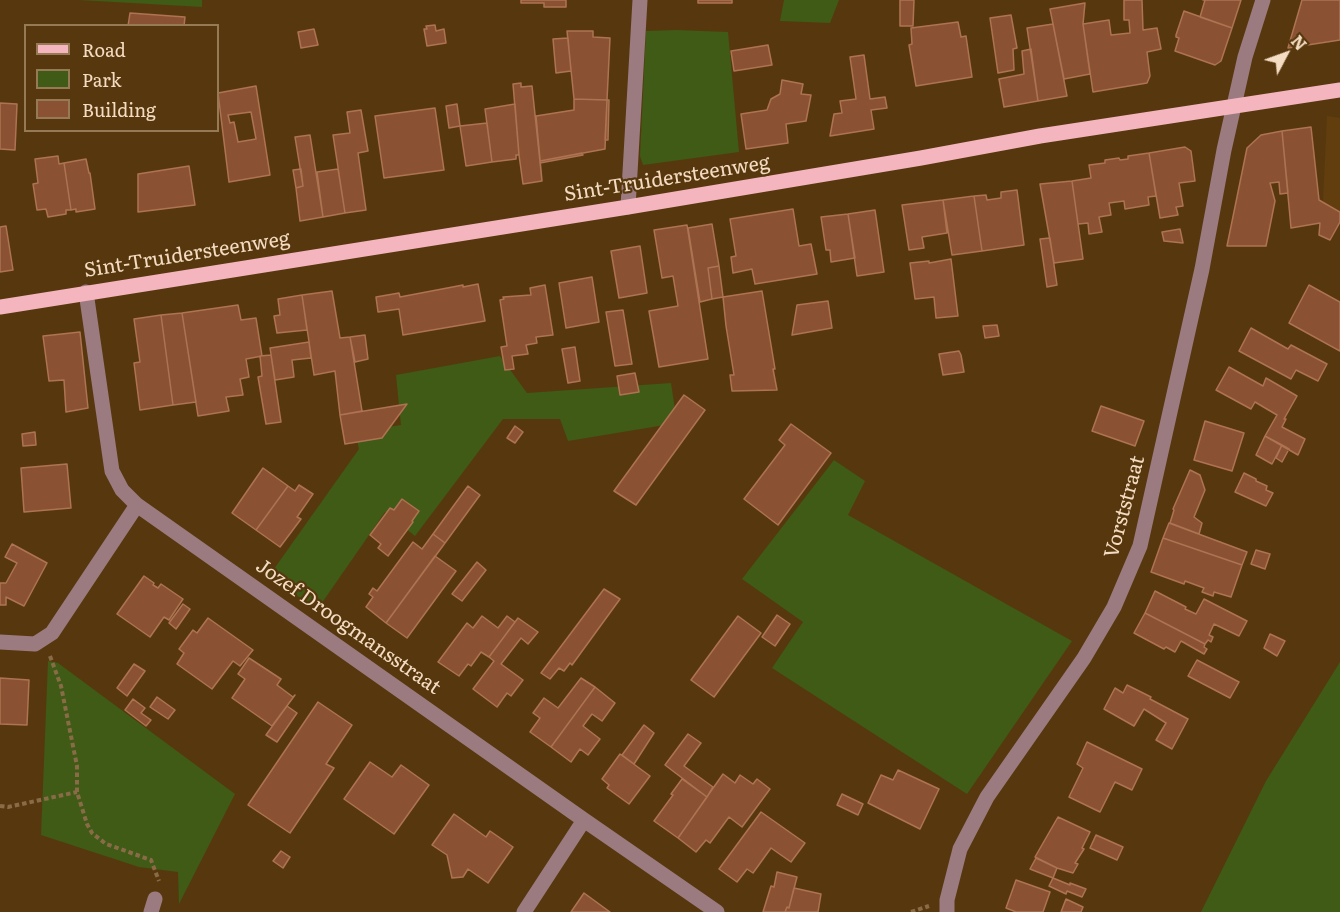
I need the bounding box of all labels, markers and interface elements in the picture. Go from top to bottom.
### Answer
legend [24,24,219,132]
north arrow [1256,24,1316,84]
text: N [1286,29,1313,55]
text: Road [82,36,126,63]
text: Park [82,66,121,93]
text: Building [82,96,156,123]
street label: Sint-Truidersteenweg [562,151,772,207]
street label: Sint-Truidersteenweg [82,227,292,283]
street label: Vorststraat [1100,453,1150,561]
street label: Jozef Droogmansstraat [251,554,445,700]

